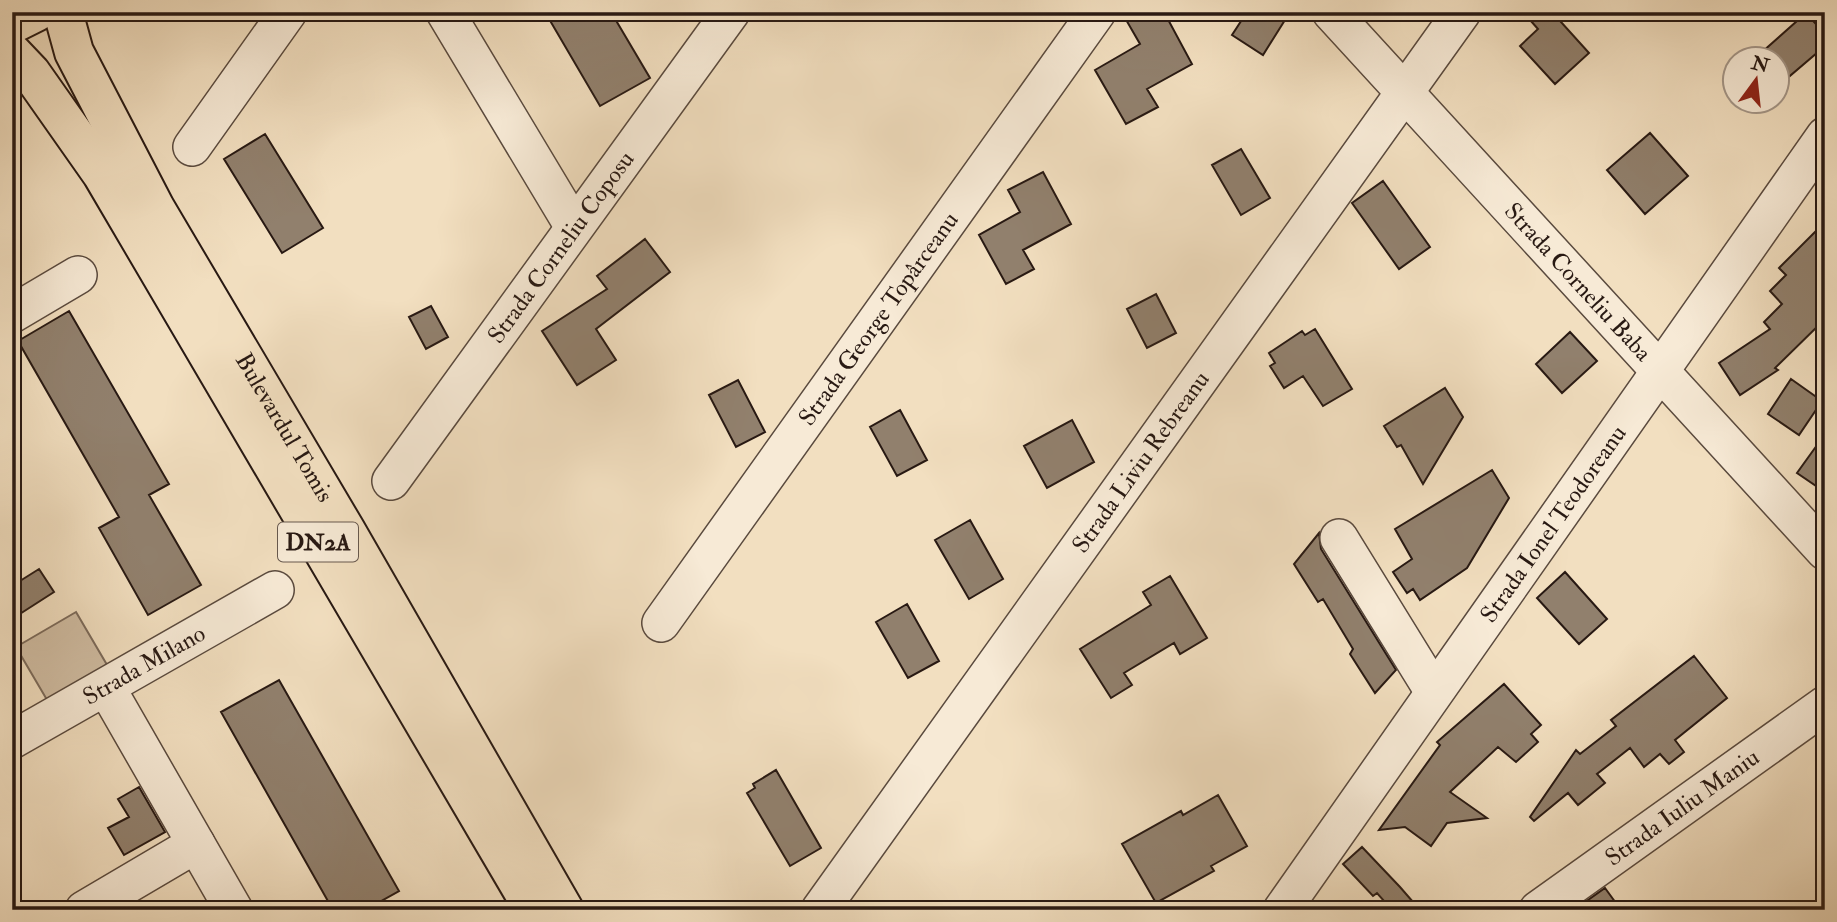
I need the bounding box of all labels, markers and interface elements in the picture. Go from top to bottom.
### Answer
north arrow [1722,46,1792,116]
text: N [1748,50,1772,79]
street label: Strada Corneliu Coposu [480,145,641,349]
street label: Strada Corneliu Baba [1498,196,1660,368]
street label: Strada George Topârceanu [791,206,965,432]
street label: Bulevardul Tomis [229,347,341,508]
street label: Strada Liviu Rebreanu [1065,365,1216,559]
street label: Strada Ionel Teodoreanu [1473,419,1633,628]
road number: DN2A [278,522,358,562]
street label: Strada Milano [77,617,211,712]
street label: Strada Iuliu Maniu [1599,741,1765,873]

